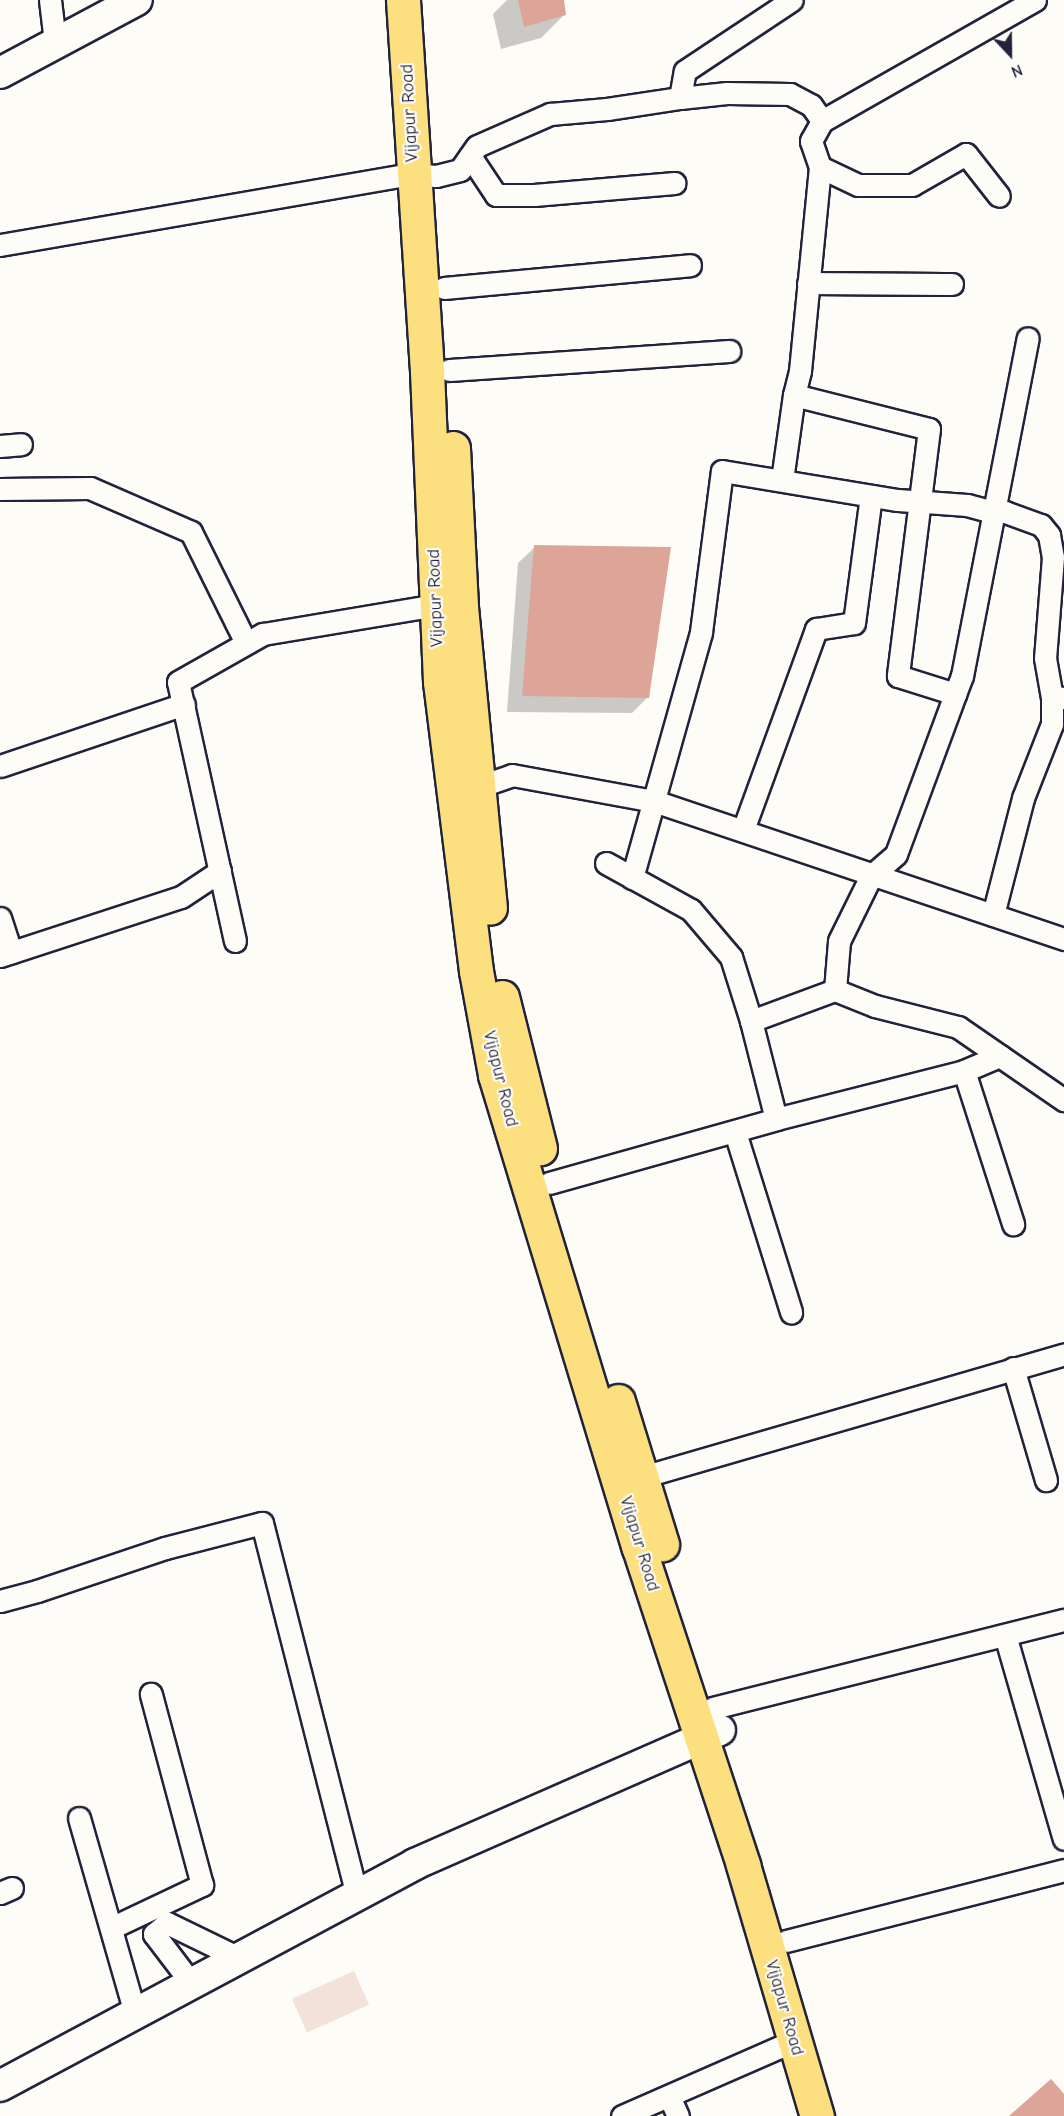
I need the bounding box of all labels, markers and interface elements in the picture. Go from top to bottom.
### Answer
north arrow [980,24,1040,84]
text: N [1009,60,1025,81]
street label: Vijapur Road [397,63,423,163]
street label: Vijapur Road [423,549,449,647]
street label: Vijapur Road [478,1029,522,1129]
street label: Vijapur Road [614,1494,664,1594]
street label: Vijapur Road [760,1958,808,2058]

